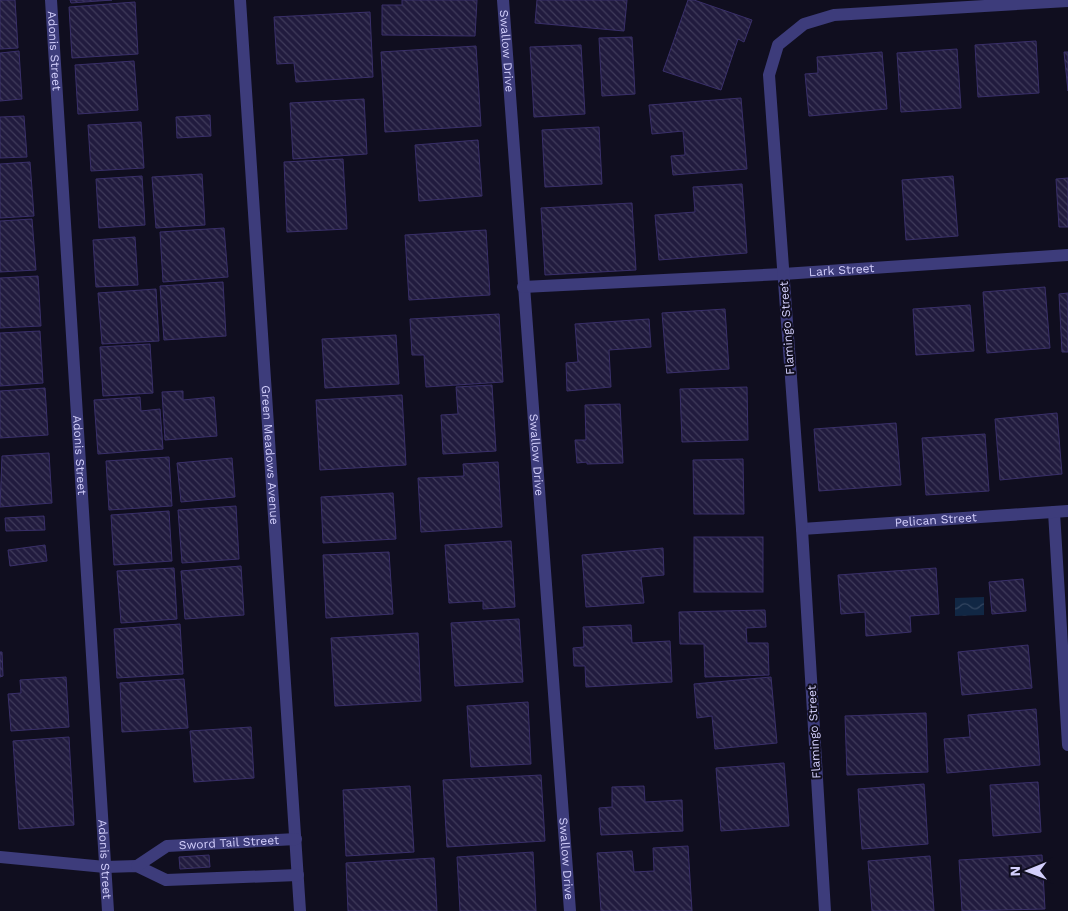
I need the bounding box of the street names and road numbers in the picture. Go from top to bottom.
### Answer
street label: Swallow Drive [497,9,517,93]
street label: Adonis Street [45,11,64,91]
street label: Lark Street [808,261,875,279]
street label: Flamingo Street [777,281,797,375]
street label: Green Meadows Avenue [258,385,282,525]
street label: Swallow Drive [526,413,546,497]
street label: Adonis Street [70,415,89,495]
street label: Pelican Street [894,510,977,530]
street label: Flamingo Street [805,685,823,779]
street label: Swallow Drive [556,817,576,900]
street label: Adonis Street [95,819,114,900]
street label: Sword Tail Street [178,833,279,852]

